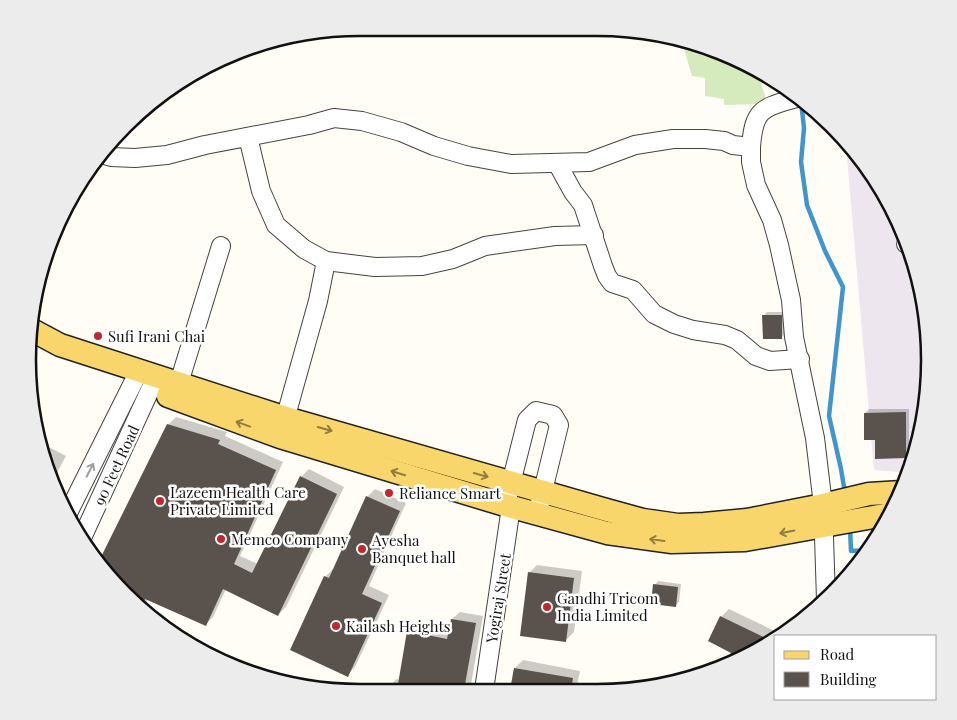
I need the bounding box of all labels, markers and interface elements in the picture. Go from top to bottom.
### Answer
place label: Sufi Irani Chai [108,326,206,346]
marker: Sufi Irani Chai [92,330,104,342]
one-way arrow [236,419,252,428]
street label: 90 Feet Road [89,421,143,508]
one-way arrow [317,425,333,435]
one-way arrow [86,463,95,478]
one-way arrow [390,467,406,477]
one-way arrow [473,470,489,480]
place label: Lazeem Health Care Private Limited [170,482,306,519]
place label: Reliance Smart [399,483,502,503]
marker: Reliance Smart [383,487,395,499]
marker: Lazeem Health Care Private Limited [154,495,166,507]
one-way arrow [779,528,795,538]
place label: Memco Company [231,529,349,549]
place label: Ayesha Banquet hall [371,530,456,567]
marker: Memco Company [215,533,227,545]
one-way arrow [649,535,665,545]
marker: Ayesha Banquet hall [356,543,368,555]
street label: Yogiraj Street [481,551,515,645]
place label: Gandhi Tricom India Limited [557,588,659,625]
marker: Gandhi Tricom India Limited [541,601,553,613]
place label: Kailash Heights [346,616,451,636]
marker: Kailash Heights [330,620,342,632]
legend [774,635,937,700]
text: Road [820,644,854,664]
text: Building [820,669,877,689]

